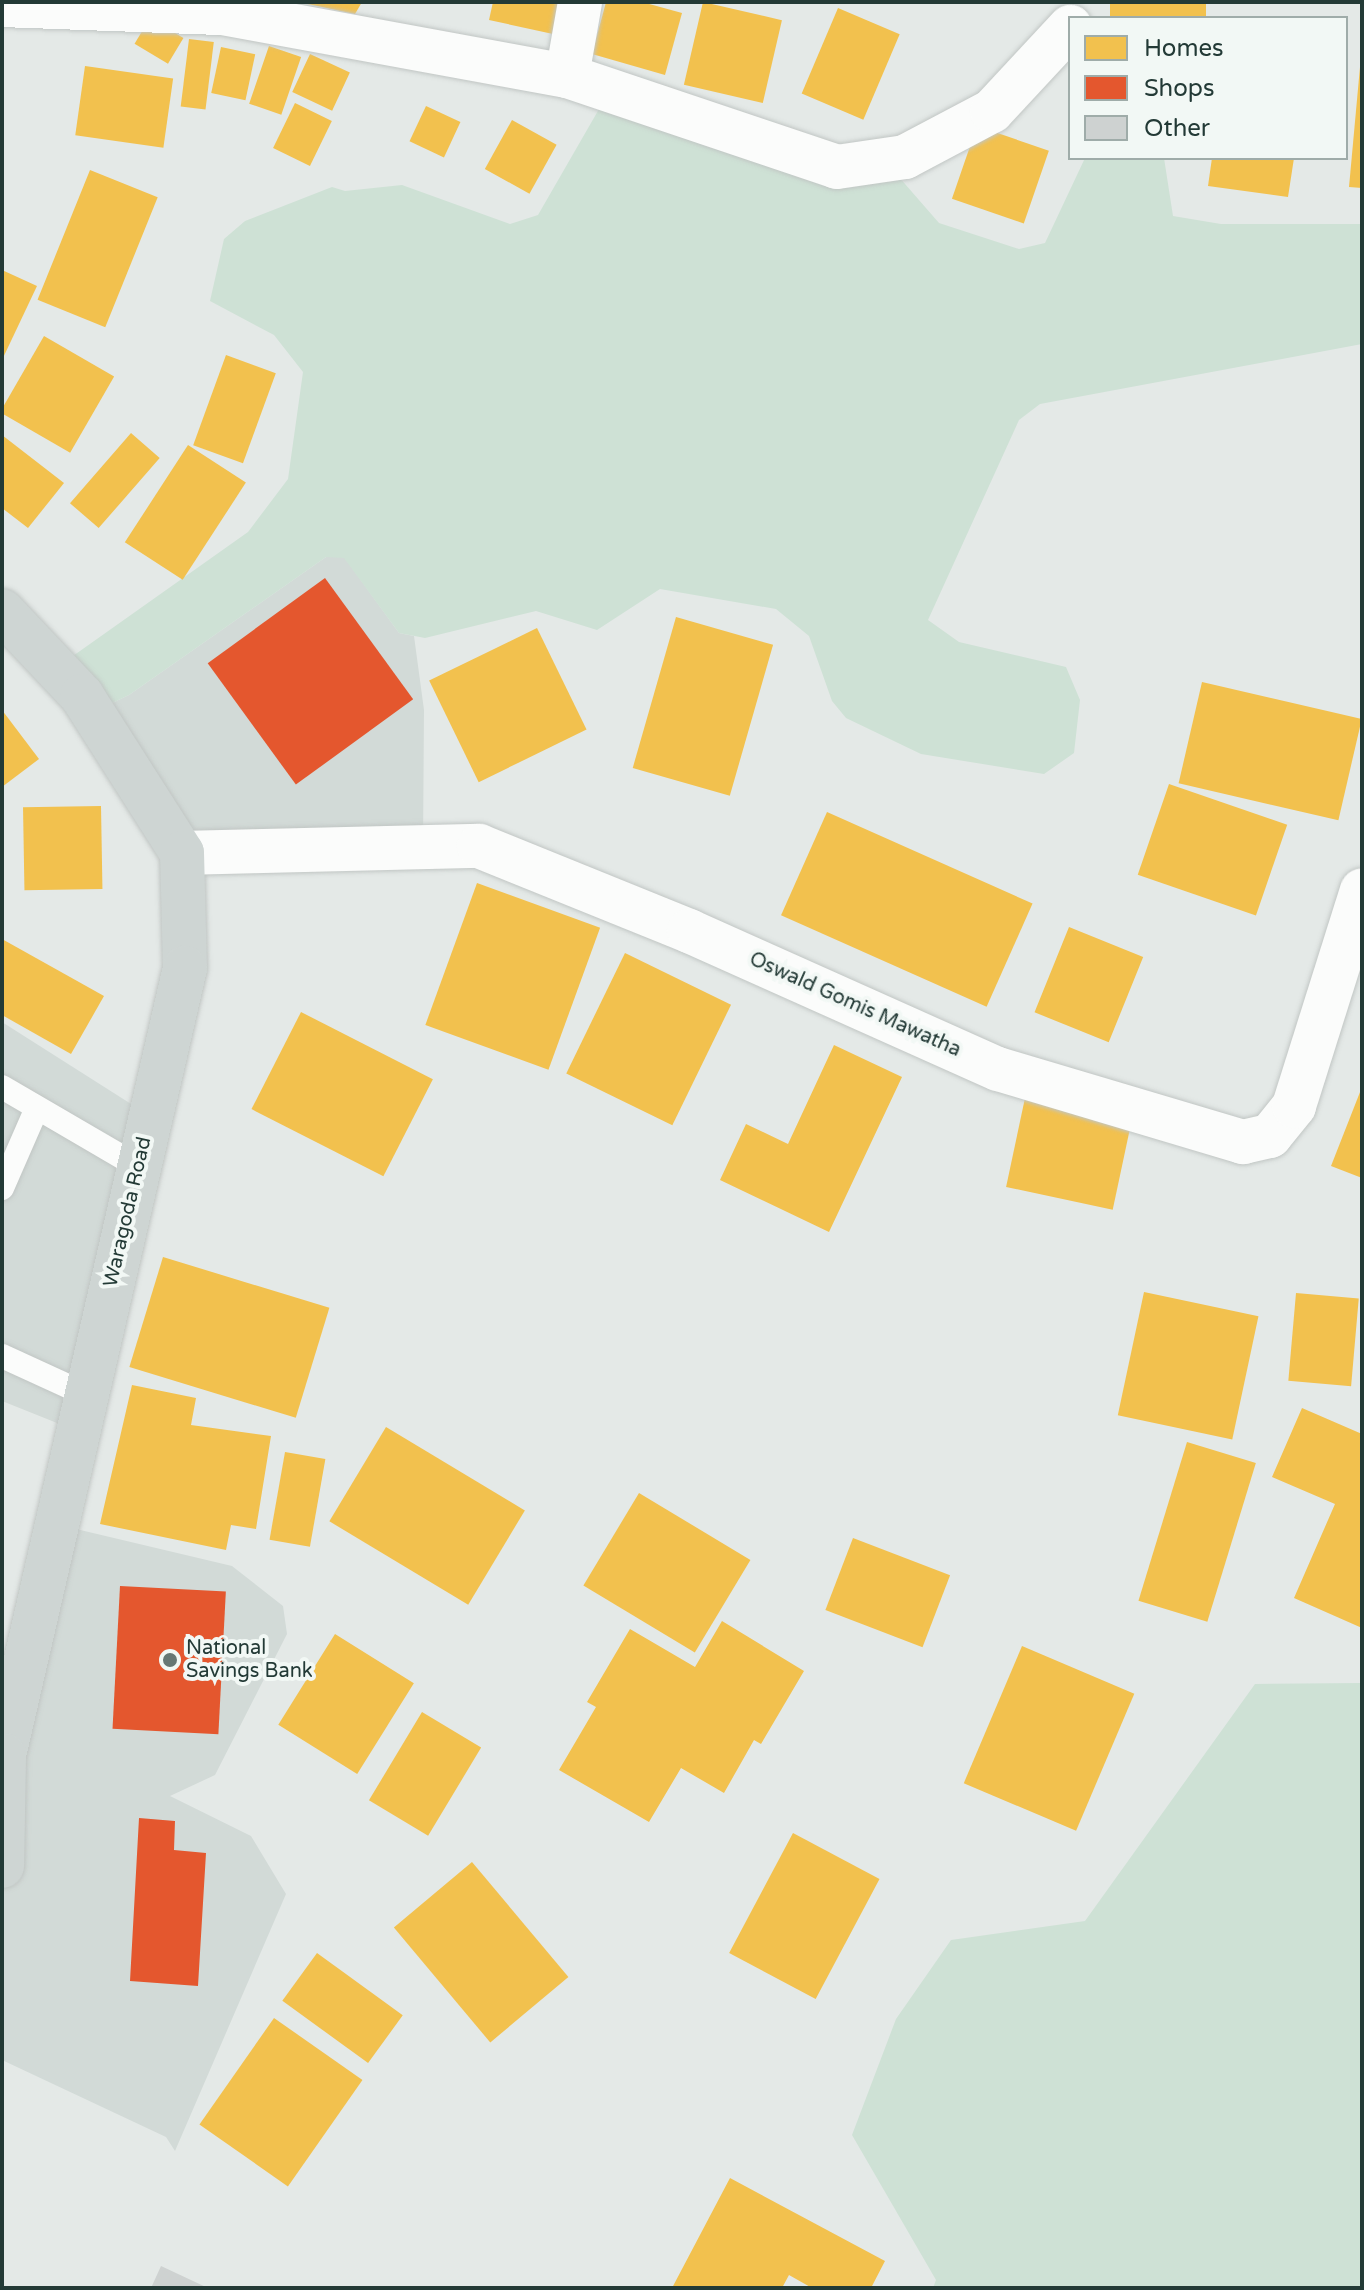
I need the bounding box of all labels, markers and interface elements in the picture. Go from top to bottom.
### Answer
legend [1068,16,1348,160]
text: Homes [1144,34,1224,63]
text: Shops [1144,74,1214,103]
text: Other [1144,114,1210,143]
street label: Oswald Gomis Mawatha [746,947,964,1063]
street label: Waragoda Road [99,1134,157,1290]
place label: National Savings Bank [186,1636,313,1683]
marker: National Savings Bank [161,1651,179,1669]

